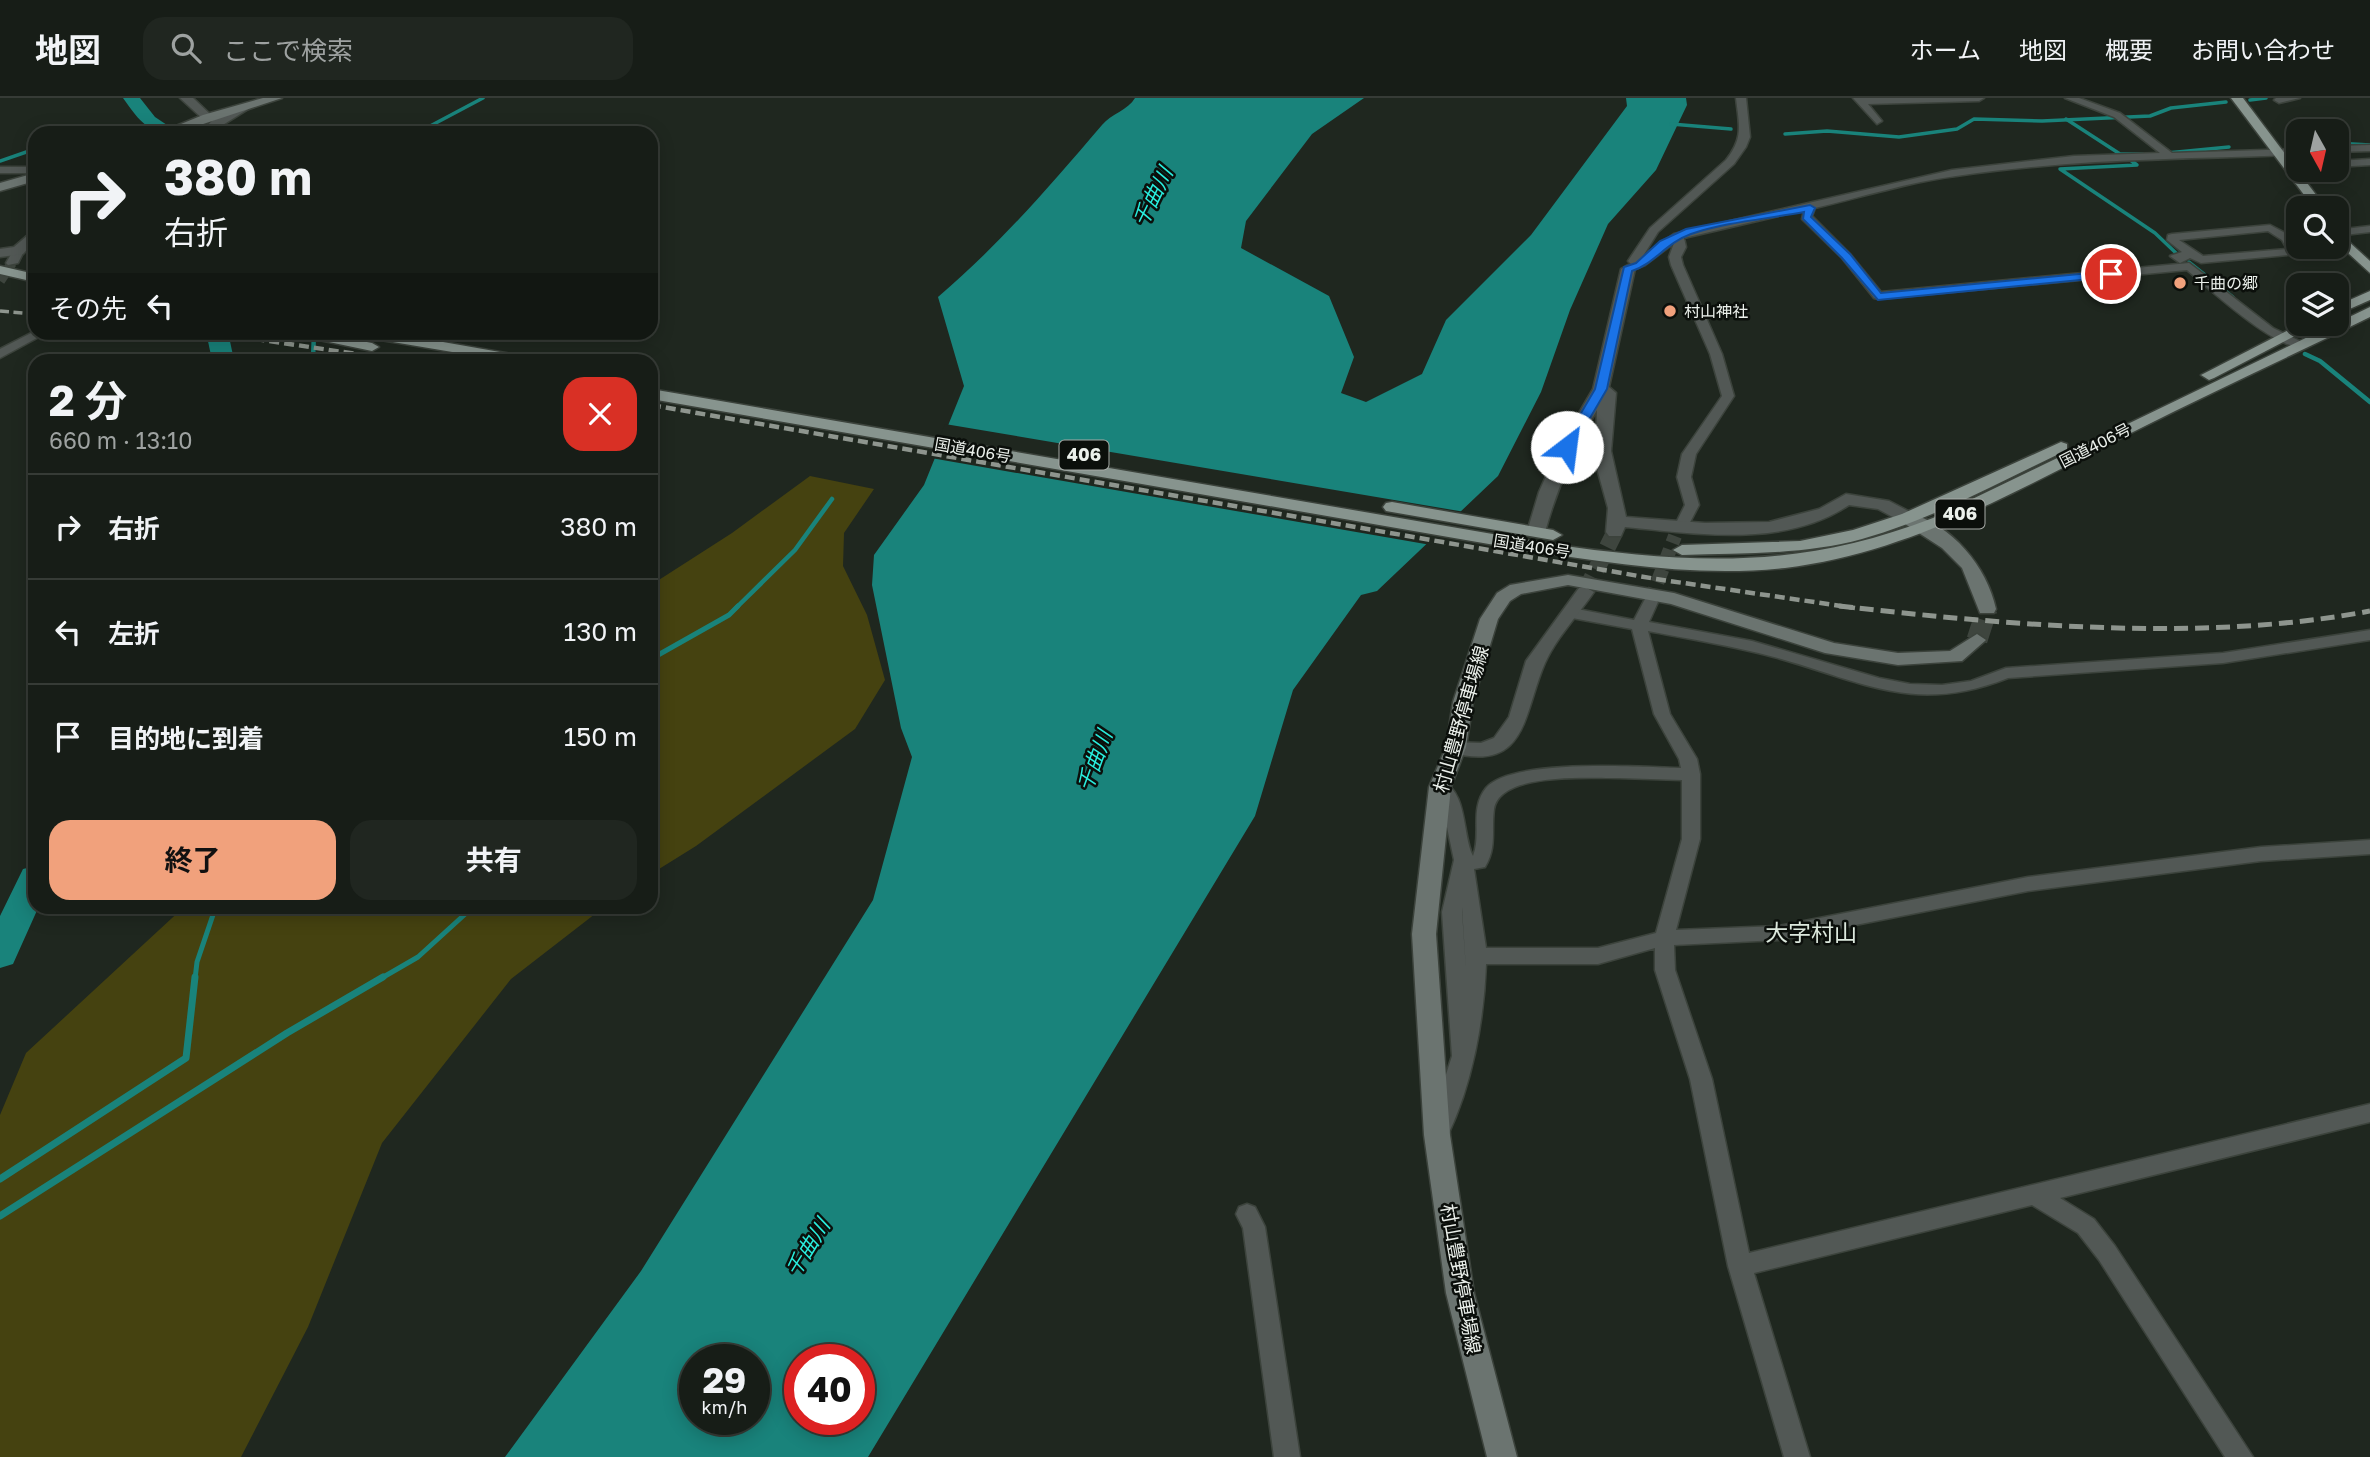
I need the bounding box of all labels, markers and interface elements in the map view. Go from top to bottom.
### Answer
search box [143,17,633,80]
icon: search [167,29,205,67]
text: 地図 [35,30,101,69]
text: ここで検索 [223,35,353,66]
text: ホーム [1910,35,1981,64]
text: 地図 [2019,35,2067,64]
text: 概要 [2105,35,2153,64]
text: お問い合わせ [2191,35,2335,64]
north arrow [2286,119,2348,182]
map controls [2286,119,2349,336]
text: 380 m [164,147,312,206]
icon: right [49,154,140,245]
water label: 千曲川 [1127,161,1178,231]
button: search [2286,196,2349,259]
text: 右折 [164,213,228,251]
pin [2081,244,2141,304]
icon: arrive [2092,255,2130,293]
place label: 千曲の郷 [2194,273,2258,293]
button: layers [2286,273,2349,336]
marker: 千曲の郷 [2172,275,2188,291]
icon: left [141,287,179,325]
text: その先 [49,293,127,324]
place label: 村山神社 [1684,301,1748,321]
marker: 村山神社 [1662,303,1678,319]
text: 2 分 [49,375,127,425]
button: close [563,377,637,451]
position arrow [1530,410,1604,484]
street label: 国道406号 [2056,419,2134,471]
text: 660 m · 13:10 [49,426,193,454]
street label: 国道406号 [933,433,1013,467]
road number: 406 [1060,440,1108,470]
road number: 406 [1936,500,1984,528]
icon: right [49,508,87,546]
text: 380 m [560,511,637,542]
text: 右折 [108,513,160,544]
street label: 国道406号 [1492,530,1572,562]
icon: left [49,613,87,651]
text: 130 m [564,616,637,647]
text: 左折 [108,618,160,649]
street label: 村山豊野停車場線 [1429,643,1493,795]
icon: arrive [49,718,87,756]
text: 150 m [564,721,637,752]
text: 目的地に到着 [108,723,264,754]
water label: 千曲川 [1071,725,1118,795]
button: 終了 [49,820,336,900]
button: 共有 [350,820,637,900]
district label: 大字村山 [1765,918,1857,946]
street label: 村山豊野停車場線 [1437,1202,1486,1356]
water label: 千曲川 [779,1212,836,1281]
speed limit sign: 40 [784,1344,875,1435]
text: 29 [703,1359,746,1401]
text: km/h [702,1396,747,1418]

